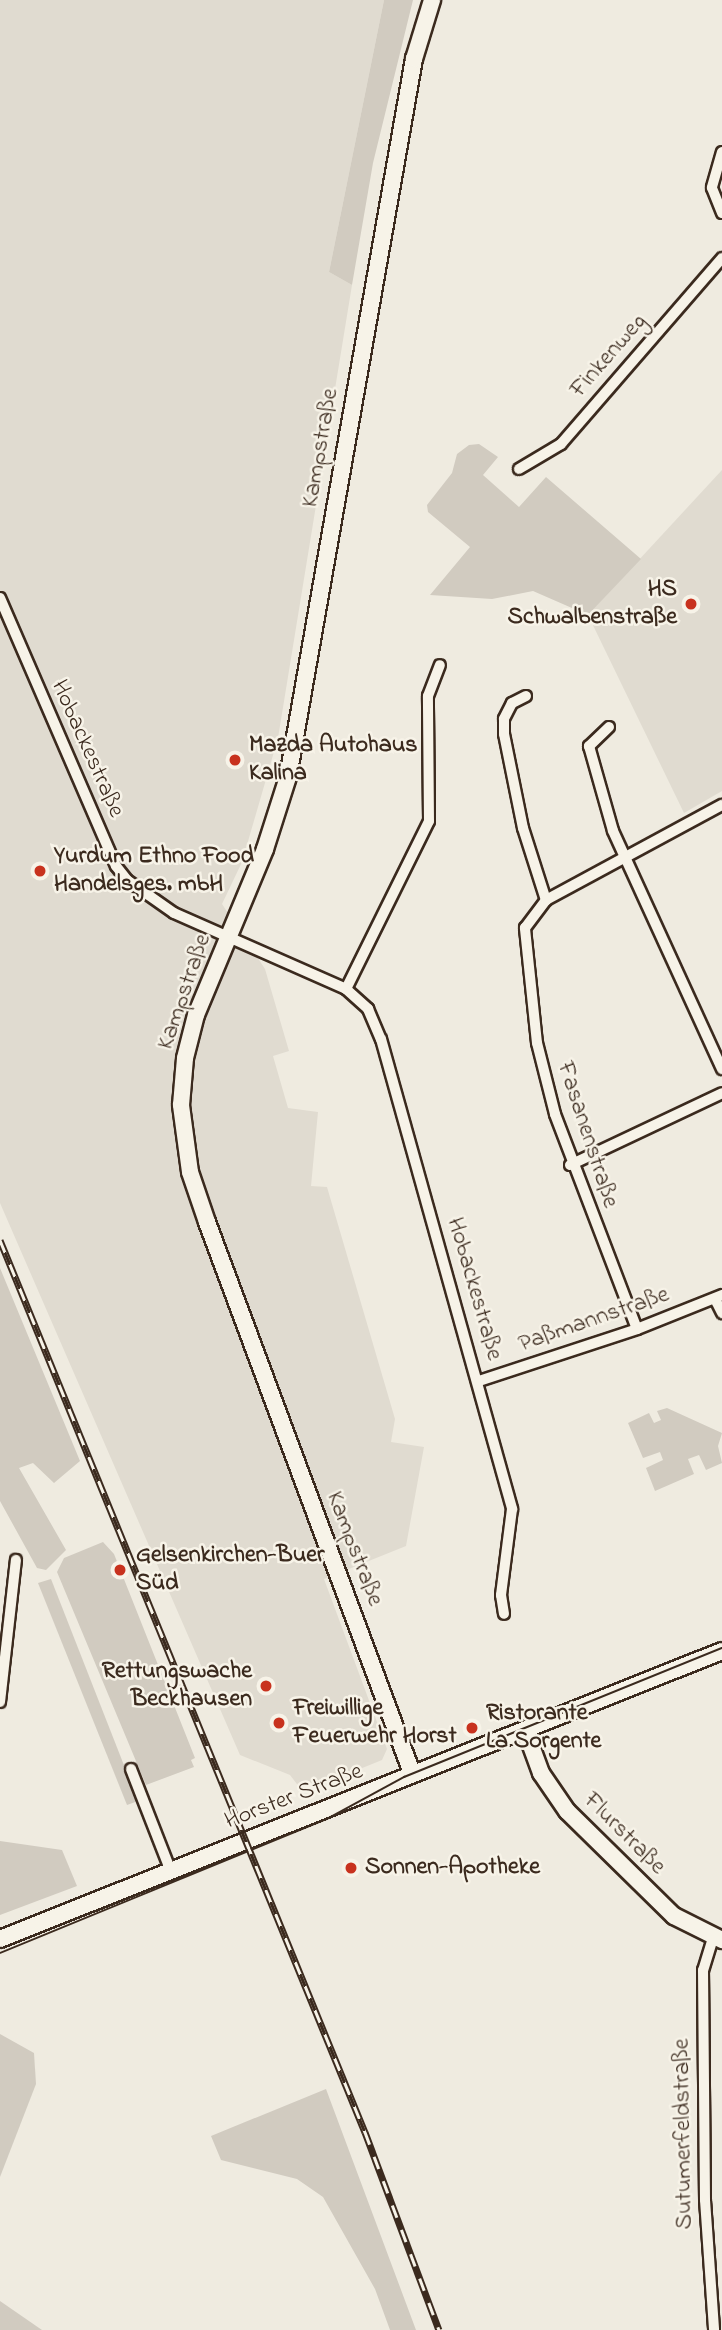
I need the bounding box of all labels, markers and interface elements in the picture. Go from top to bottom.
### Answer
street label: Finkenweg [565,308,653,404]
street label: Kampstraße [296,386,346,510]
place label: HS Schwalbenstraße [508,576,677,632]
marker: HS Schwalbenstraße [683,596,699,612]
street label: Hobackestraße [44,676,130,822]
place label: Mazda Autohaus Kalina [249,732,418,788]
marker: Mazda Autohaus Kalina [227,752,243,768]
place label: Yurdum Ethno Food Handelsges. mbH [54,843,254,899]
marker: Yurdum Ethno Food Handelsges. mbH [32,863,48,879]
street label: Kampstraße [152,930,218,1054]
street label: Fasanenstraße [550,1058,624,1212]
street label: Hobackestraße [440,1214,508,1364]
street label: Paßmannstraße [515,1281,673,1359]
street label: Kampstraße [319,1488,389,1610]
place label: Gelsenkirchen-Buer Süd [136,1542,325,1598]
marker: Gelsenkirchen-Buer Süd [110,1560,130,1580]
place label: Rettungswache Beckhausen [102,1658,252,1714]
marker: Rettungswache Beckhausen [258,1678,274,1694]
place label: Freiwillige Feuerwehr Horst [293,1695,457,1751]
place label: Ristorante La Sorgente [486,1700,601,1756]
marker: Freiwillige Feuerwehr Horst [271,1715,287,1731]
marker: Ristorante La Sorgente [464,1720,480,1736]
street label: Horster Straße [221,1757,367,1837]
street label: Flurstraße [577,1787,671,1881]
place label: Sonnen-Apotheke [365,1854,540,1882]
marker: Sonnen-Apotheke [343,1860,359,1876]
street label: Sutumerfeldstraße [668,2038,700,2230]

